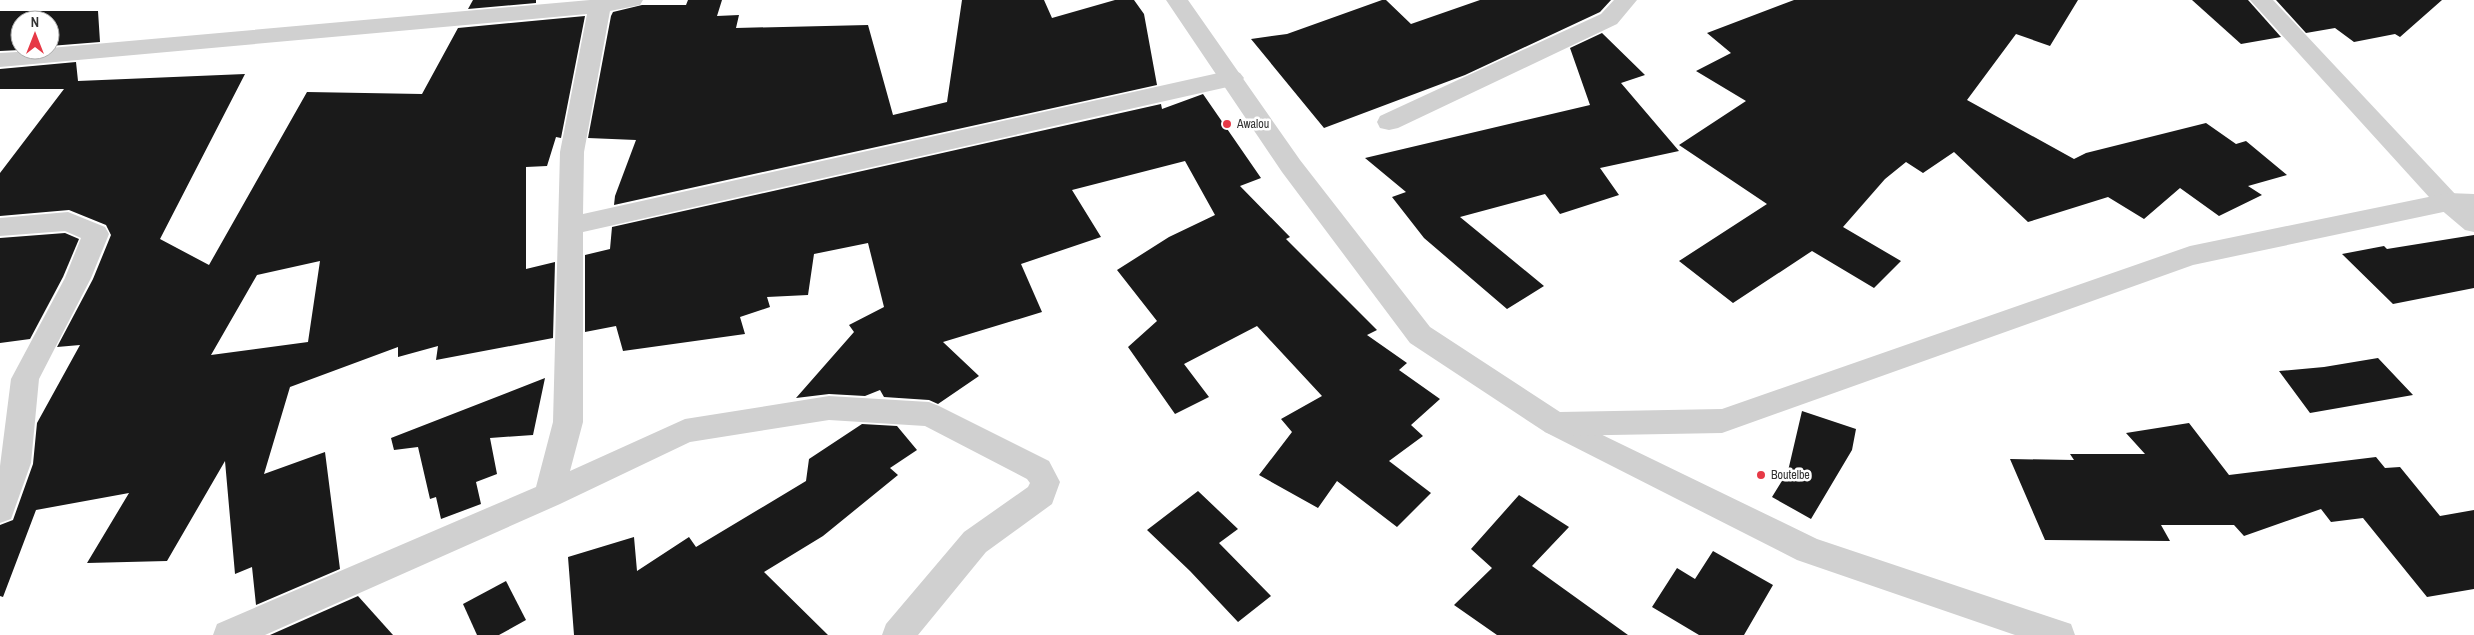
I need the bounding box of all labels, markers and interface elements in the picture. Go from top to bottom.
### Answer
north arrow [10,10,60,60]
text: N [31,13,39,31]
place label: Awalou [1236,116,1269,132]
marker: Awalou [1221,118,1233,130]
place label: Boutelbe [1771,467,1810,483]
marker: Boutelbe [1755,469,1767,481]

